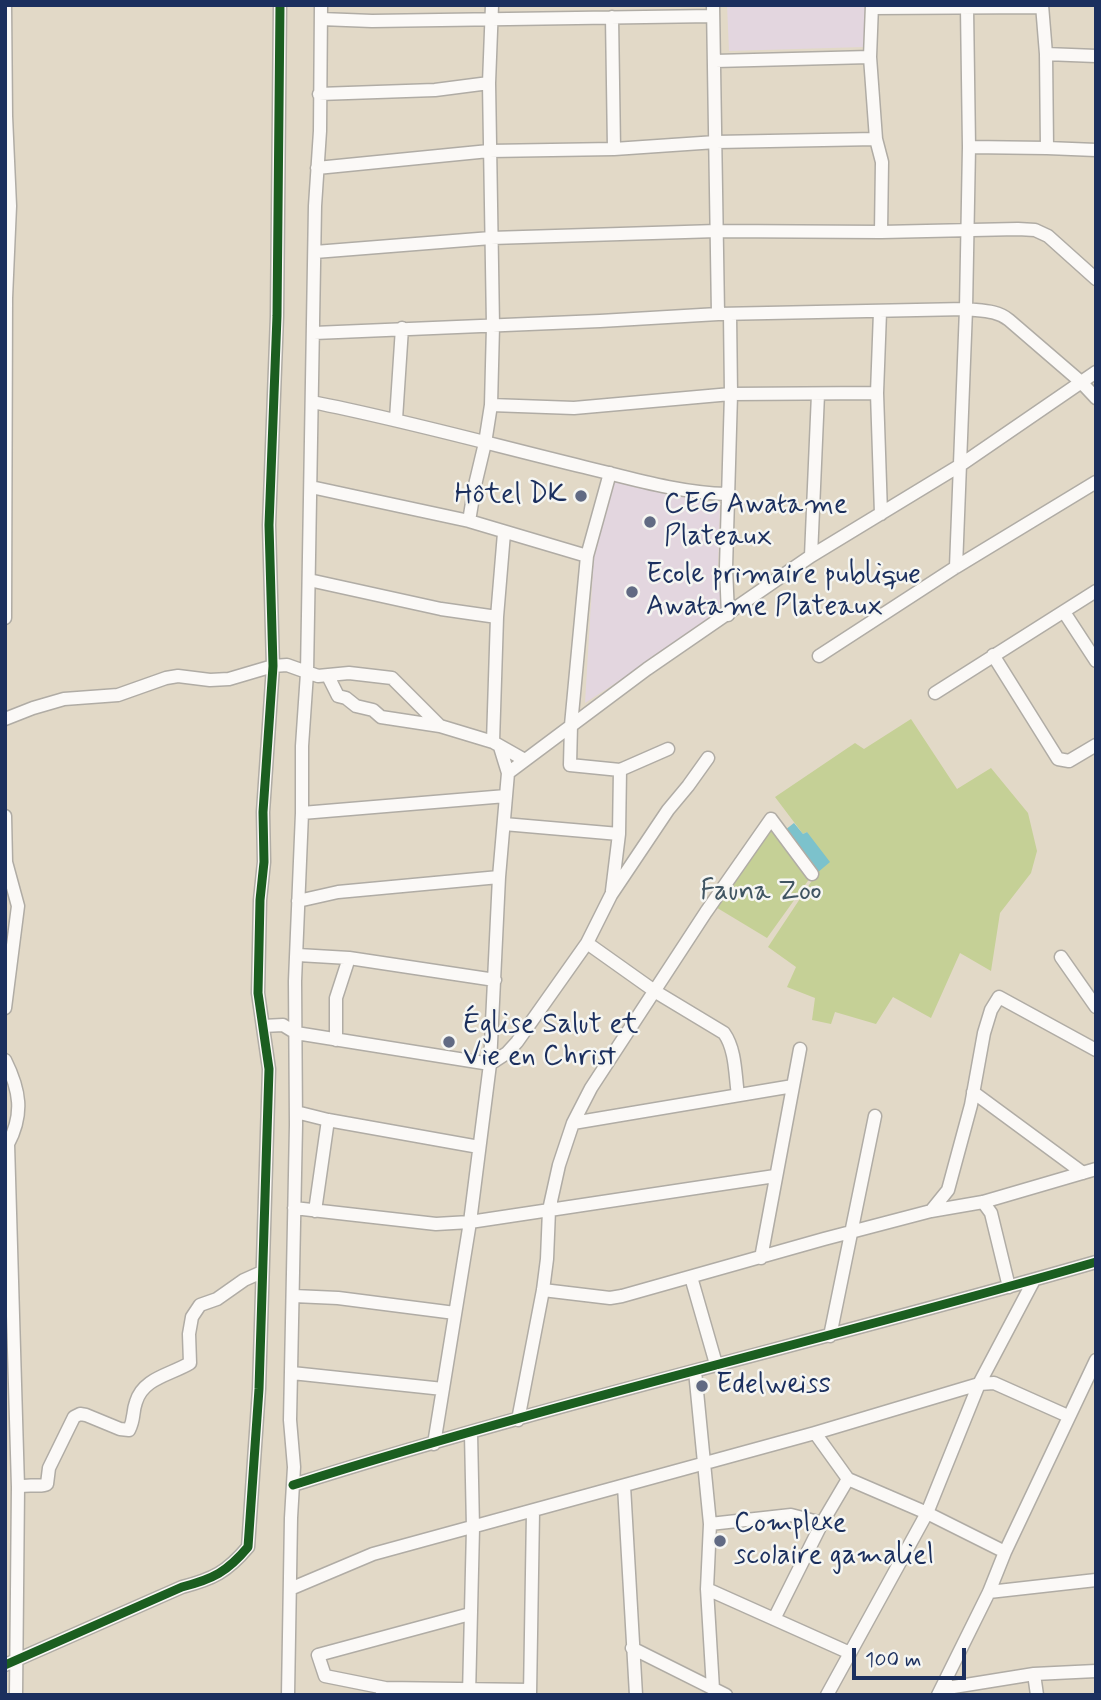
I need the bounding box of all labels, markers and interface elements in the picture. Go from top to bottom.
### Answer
place label: Hôtel DK [454,479,567,513]
marker: Hôtel DK [573,488,589,504]
place label: CEG Awatame Plateaux [664,489,848,555]
marker: CEG Awatame Plateaux [642,514,658,530]
place label: Ecole primaire publique Awatame Plateaux [646,559,921,625]
marker: Ecole primaire publique Awatame Plateaux [624,584,640,600]
park label: Fauna Zoo [700,876,822,910]
place label: Église Salut et Vie en Christ [463,1009,638,1075]
marker: Église Salut et Vie en Christ [441,1034,457,1050]
place label: Edelweiss [716,1369,831,1403]
marker: Edelweiss [694,1378,710,1394]
place label: Complexe scolaire gamaliel [734,1508,934,1574]
marker: Complexe scolaire gamaliel [712,1533,728,1549]
scale bar [856,1634,970,1678]
text: 100 m [865,1646,921,1674]

